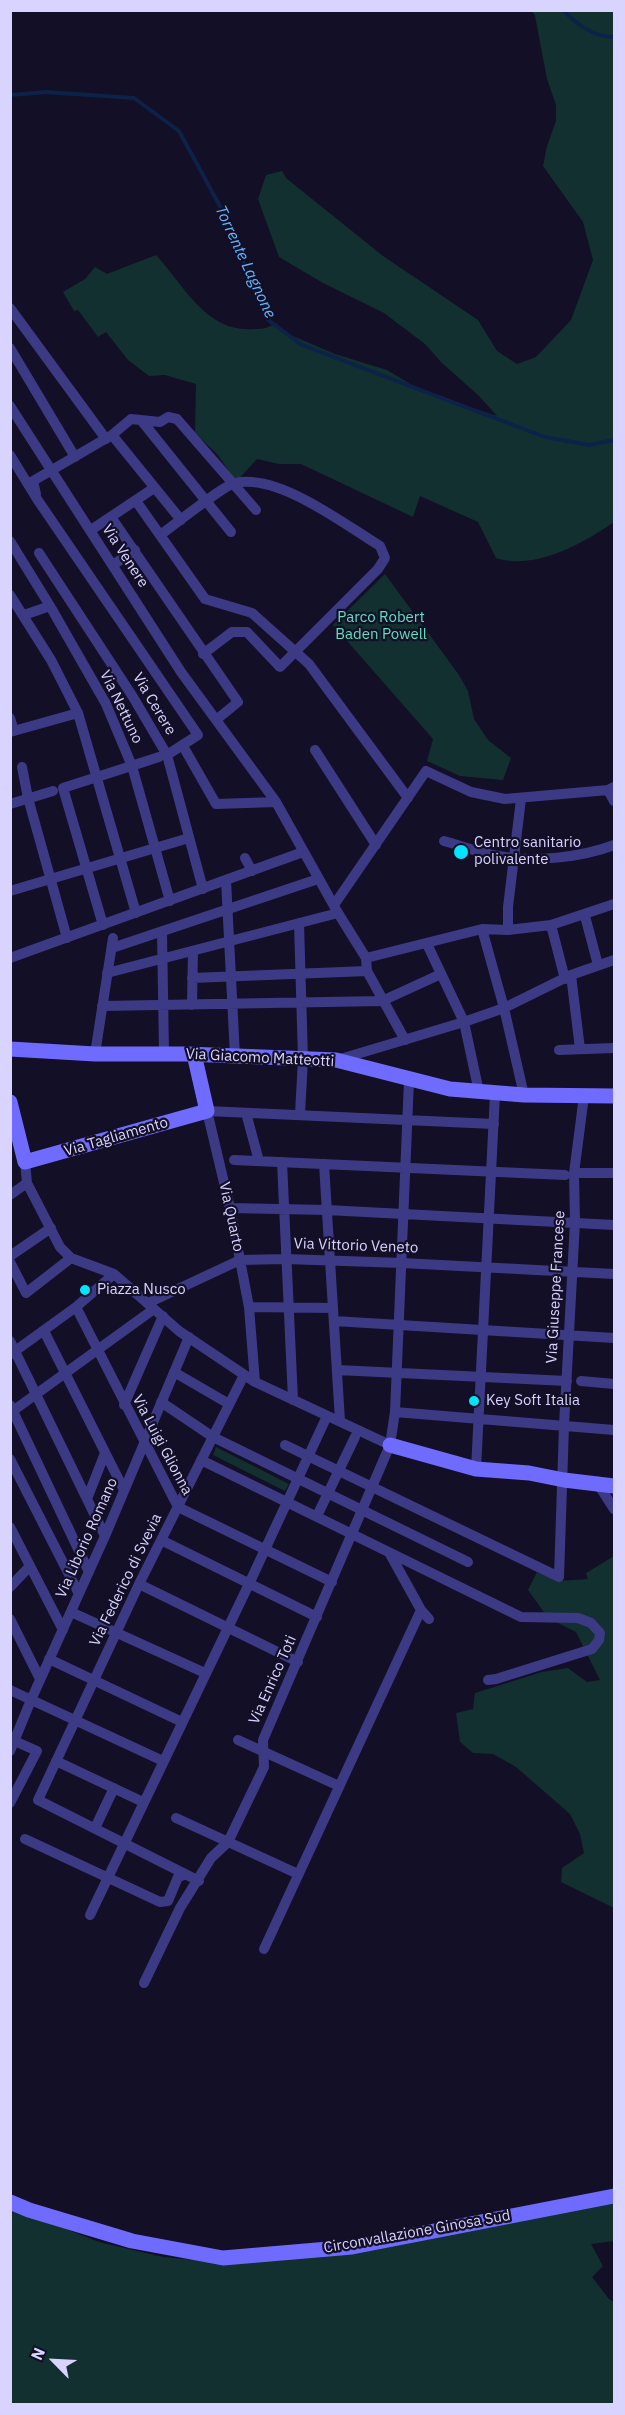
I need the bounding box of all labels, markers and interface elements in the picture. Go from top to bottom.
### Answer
water label: Torrente Lagnone [210,202,280,322]
street label: Via Venere [98,521,152,591]
park label: Parco Robert Baden Powell [335,609,427,644]
street label: Via Nettuno [96,668,146,746]
street label: Via Cerere [128,670,180,738]
place label: Centro sanitario polivalente [474,834,581,869]
marker: Centro sanitario polivalente [452,843,470,861]
street label: Via Giacomo Matteotti [185,1045,335,1071]
street label: Via Tagliamento [62,1114,170,1160]
street label: Via Quarto [215,1181,247,1253]
street label: Via Giuseppe Francese [543,1210,569,1364]
street label: Via Vittorio Veneto [293,1235,419,1257]
place label: Piazza Nusco [97,1281,186,1299]
marker: Piazza Nusco [78,1283,92,1297]
street label: Via Luigi Glionna [128,1392,196,1498]
place label: Key Soft Italia [486,1392,580,1410]
marker: Key Soft Italia [467,1394,481,1408]
street label: Via Liborio Romano [52,1475,122,1601]
street label: Via Federico di Svevia [86,1511,166,1649]
street label: Via Enrico Toti [245,1633,301,1727]
street label: Circonvallazione Ginosa Sud [322,2207,512,2257]
north arrow [24,2331,84,2391]
text: N [26,2344,49,2363]

